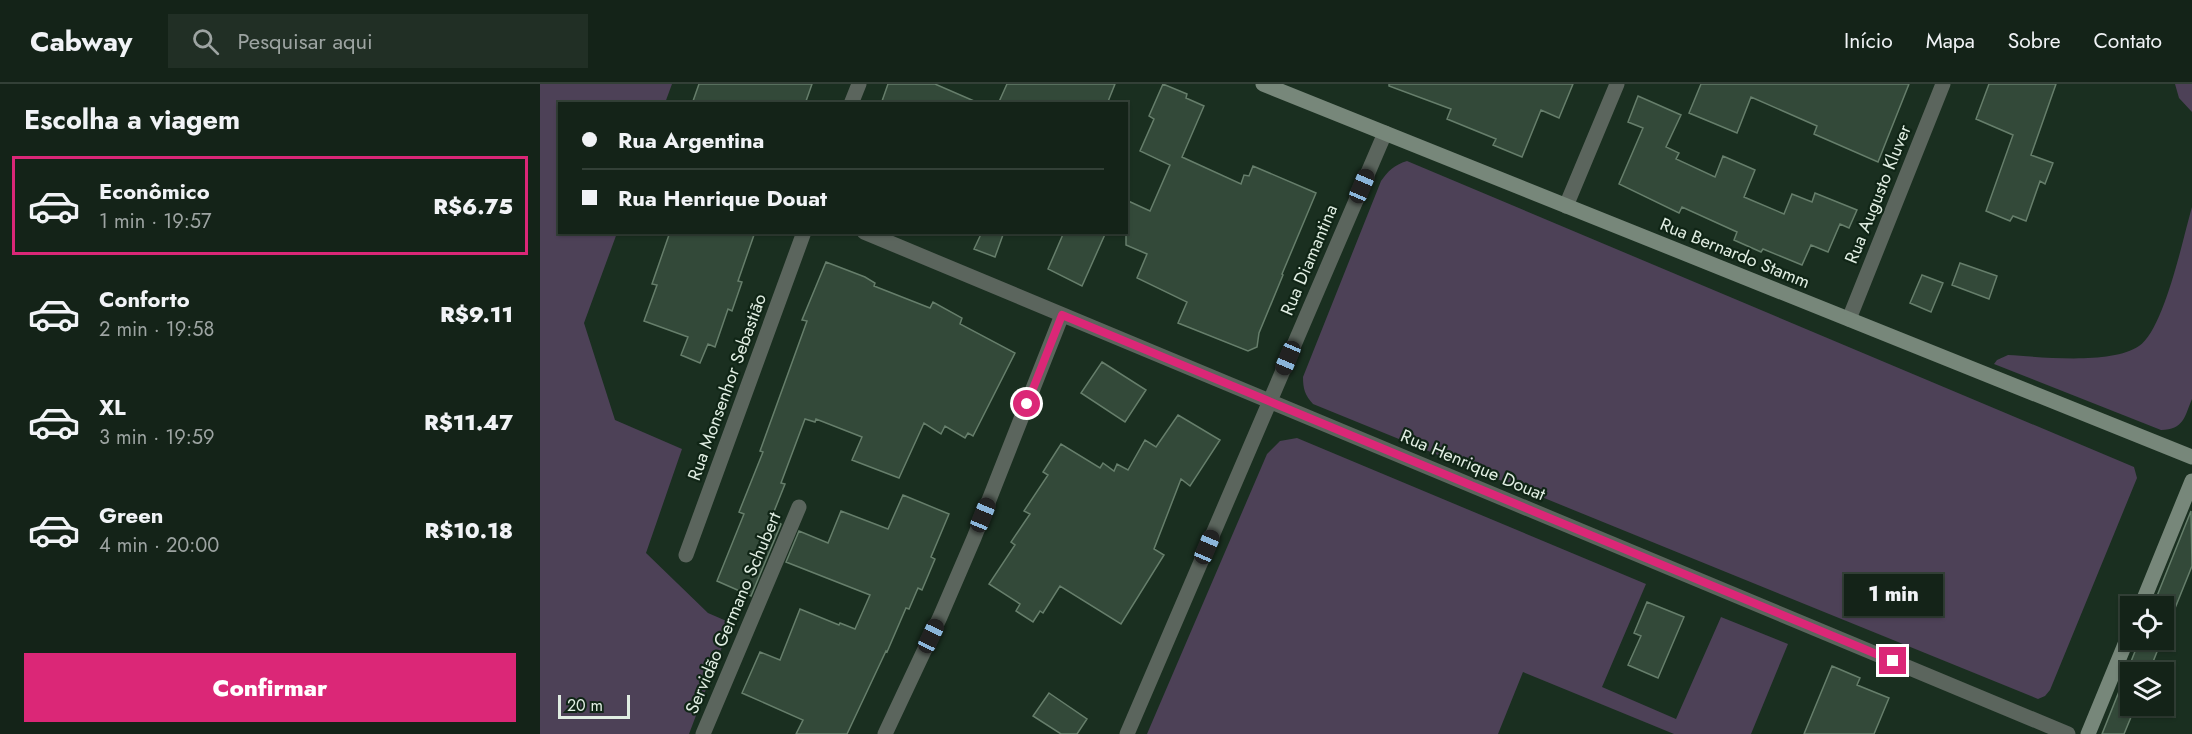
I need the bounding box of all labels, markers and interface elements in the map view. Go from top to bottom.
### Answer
search box [168,14,588,68]
text: Cabway [30,21,132,62]
icon: search [189,25,222,58]
text: Pesquisar aqui [237,25,373,57]
text: Início [1844,26,1893,56]
text: Mapa [1926,26,1975,56]
text: Sobre [2008,26,2060,56]
text: Contato [2093,26,2162,56]
text: Escolha a viagem [24,100,240,139]
street label: Rua Augusto Kluver [1838,120,1918,267]
text: Rua Argentina [618,124,764,156]
car [1347,166,1377,206]
text: Econômico [99,175,210,207]
icon: car [27,179,81,233]
text: Rua Henrique Douat [618,182,827,214]
text: R$6.75 [433,190,513,222]
street label: Rua Diamantina [1274,200,1344,320]
text: 1 min · 19:57 [99,207,212,236]
street label: Rua Bernardo Stamm [1656,211,1814,295]
text: Conforto [99,283,190,315]
icon: car [27,287,81,341]
street label: Rua Monsenhor Sebastião [681,290,773,484]
text: R$9.11 [440,298,513,330]
text: 2 min · 19:58 [99,315,214,344]
car [1273,338,1303,378]
route start [1013,390,1040,417]
text: XL [99,391,126,423]
icon: car [27,395,81,449]
text: R$11.47 [424,406,513,438]
text: 3 min · 19:59 [99,423,215,452]
street label: Rua Henrique Douat [1397,423,1550,507]
car [968,495,998,535]
text: Green [99,499,163,531]
icon: car [27,503,81,557]
street label: Servidão Germano Schubert [679,508,788,718]
text: R$10.18 [425,514,513,546]
car [1192,527,1222,567]
text: 4 min · 20:00 [99,531,219,560]
callout: 1 min [1844,574,1942,616]
text: 1 min [1868,580,1919,609]
map controls [2120,596,2174,716]
button: locate [2120,596,2174,650]
car [915,616,947,656]
route end [1879,647,1906,674]
button: Confirmar [24,653,516,722]
button: layers [2120,662,2174,716]
scale bar [558,692,630,720]
text: 20 m [567,694,603,717]

